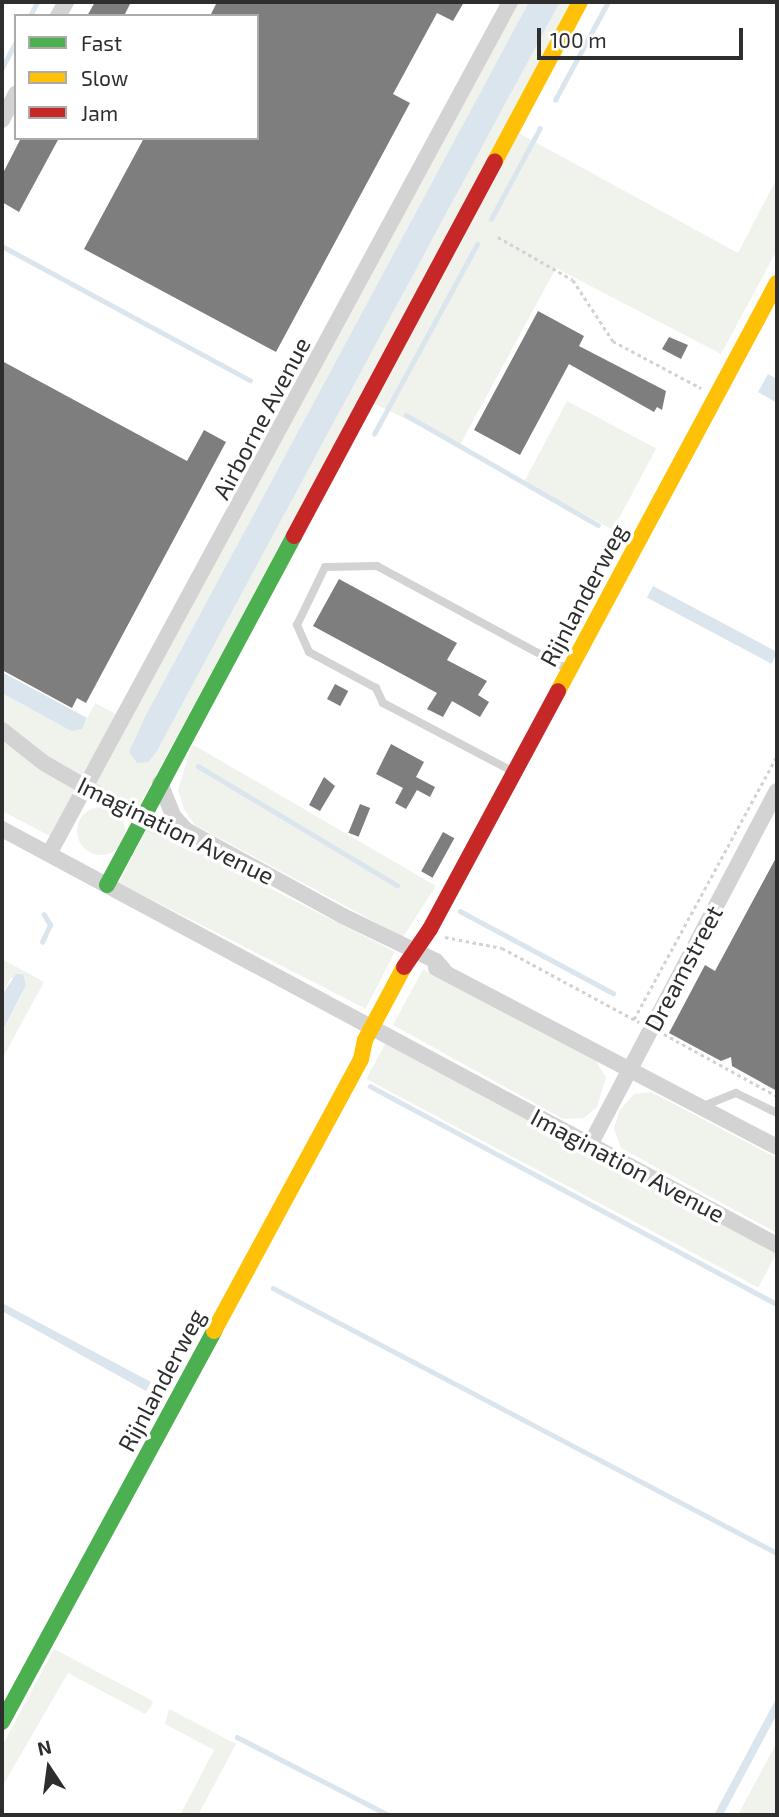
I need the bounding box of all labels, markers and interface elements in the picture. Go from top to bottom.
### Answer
legend [14,14,259,140]
scale bar [541,14,748,58]
text: 100 m [550,27,607,52]
text: Fast [81,30,122,55]
text: Slow [81,65,128,90]
text: Jam [81,100,118,125]
street label: Airborne Avenue [206,332,316,504]
street label: Rijnlanderweg [533,519,633,671]
street label: Imagination Avenue [73,770,279,890]
street label: Dreamstreet [638,900,728,1036]
street label: Imagination Avenue [526,1102,730,1228]
street label: Rijnlanderweg [111,1304,211,1456]
north arrow [14,1733,84,1803]
text: N [35,1734,53,1760]

